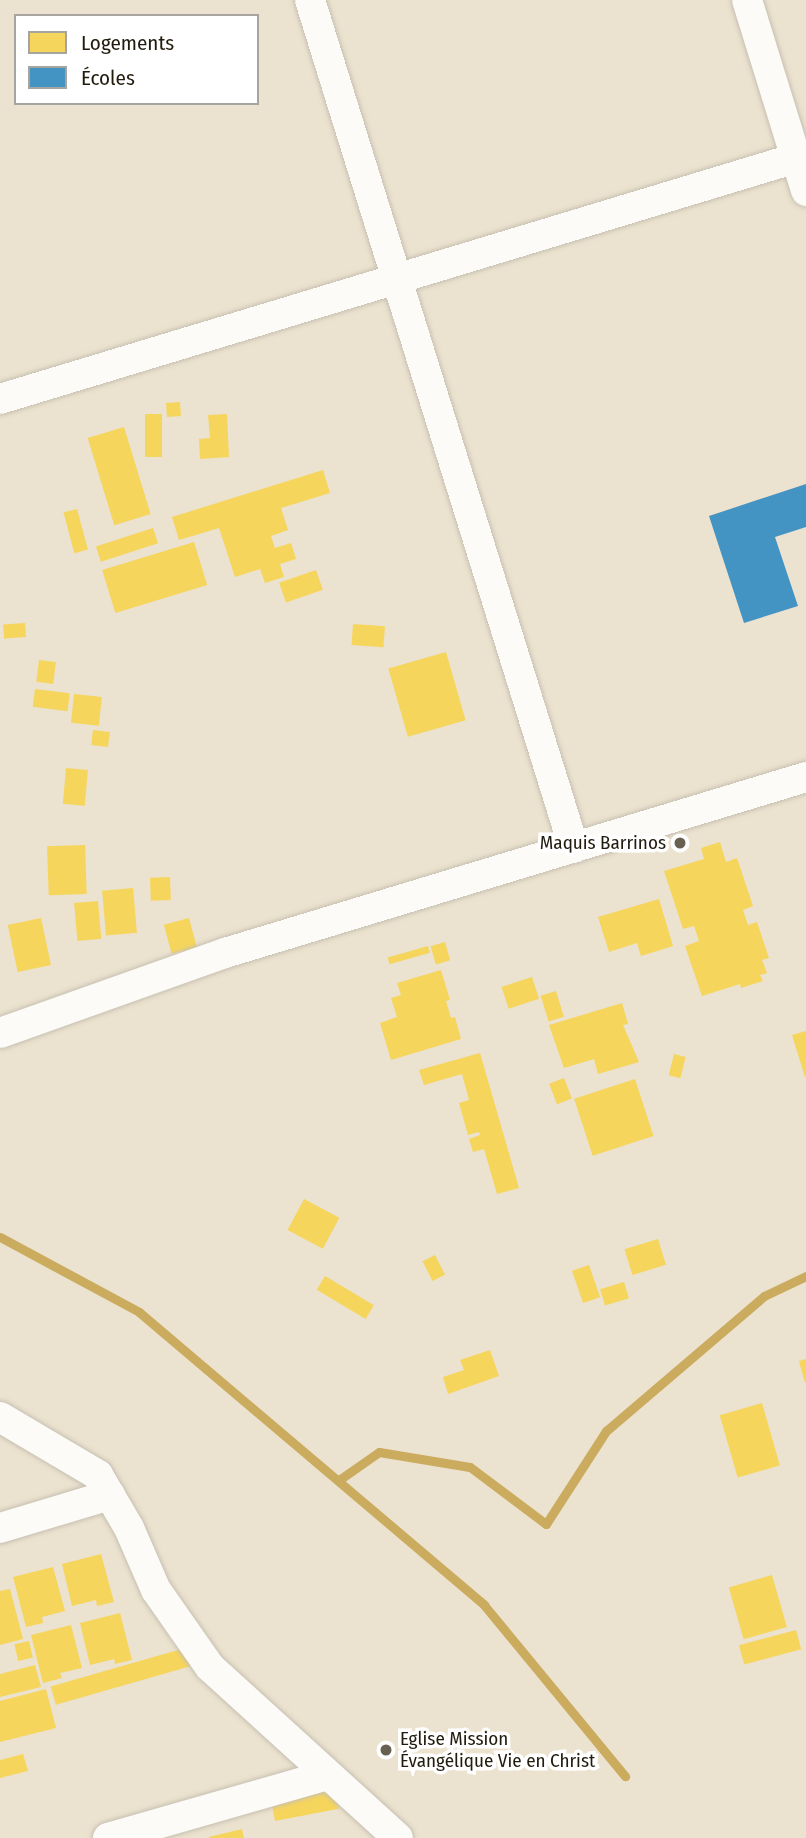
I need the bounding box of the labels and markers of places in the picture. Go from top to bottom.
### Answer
place label: Maquis Barrinos [540,832,666,854]
marker: Maquis Barrinos [672,835,688,851]
place label: Eglise Mission Évangélique Vie en Christ [400,1728,595,1772]
marker: Eglise Mission Évangélique Vie en Christ [378,1742,394,1758]

